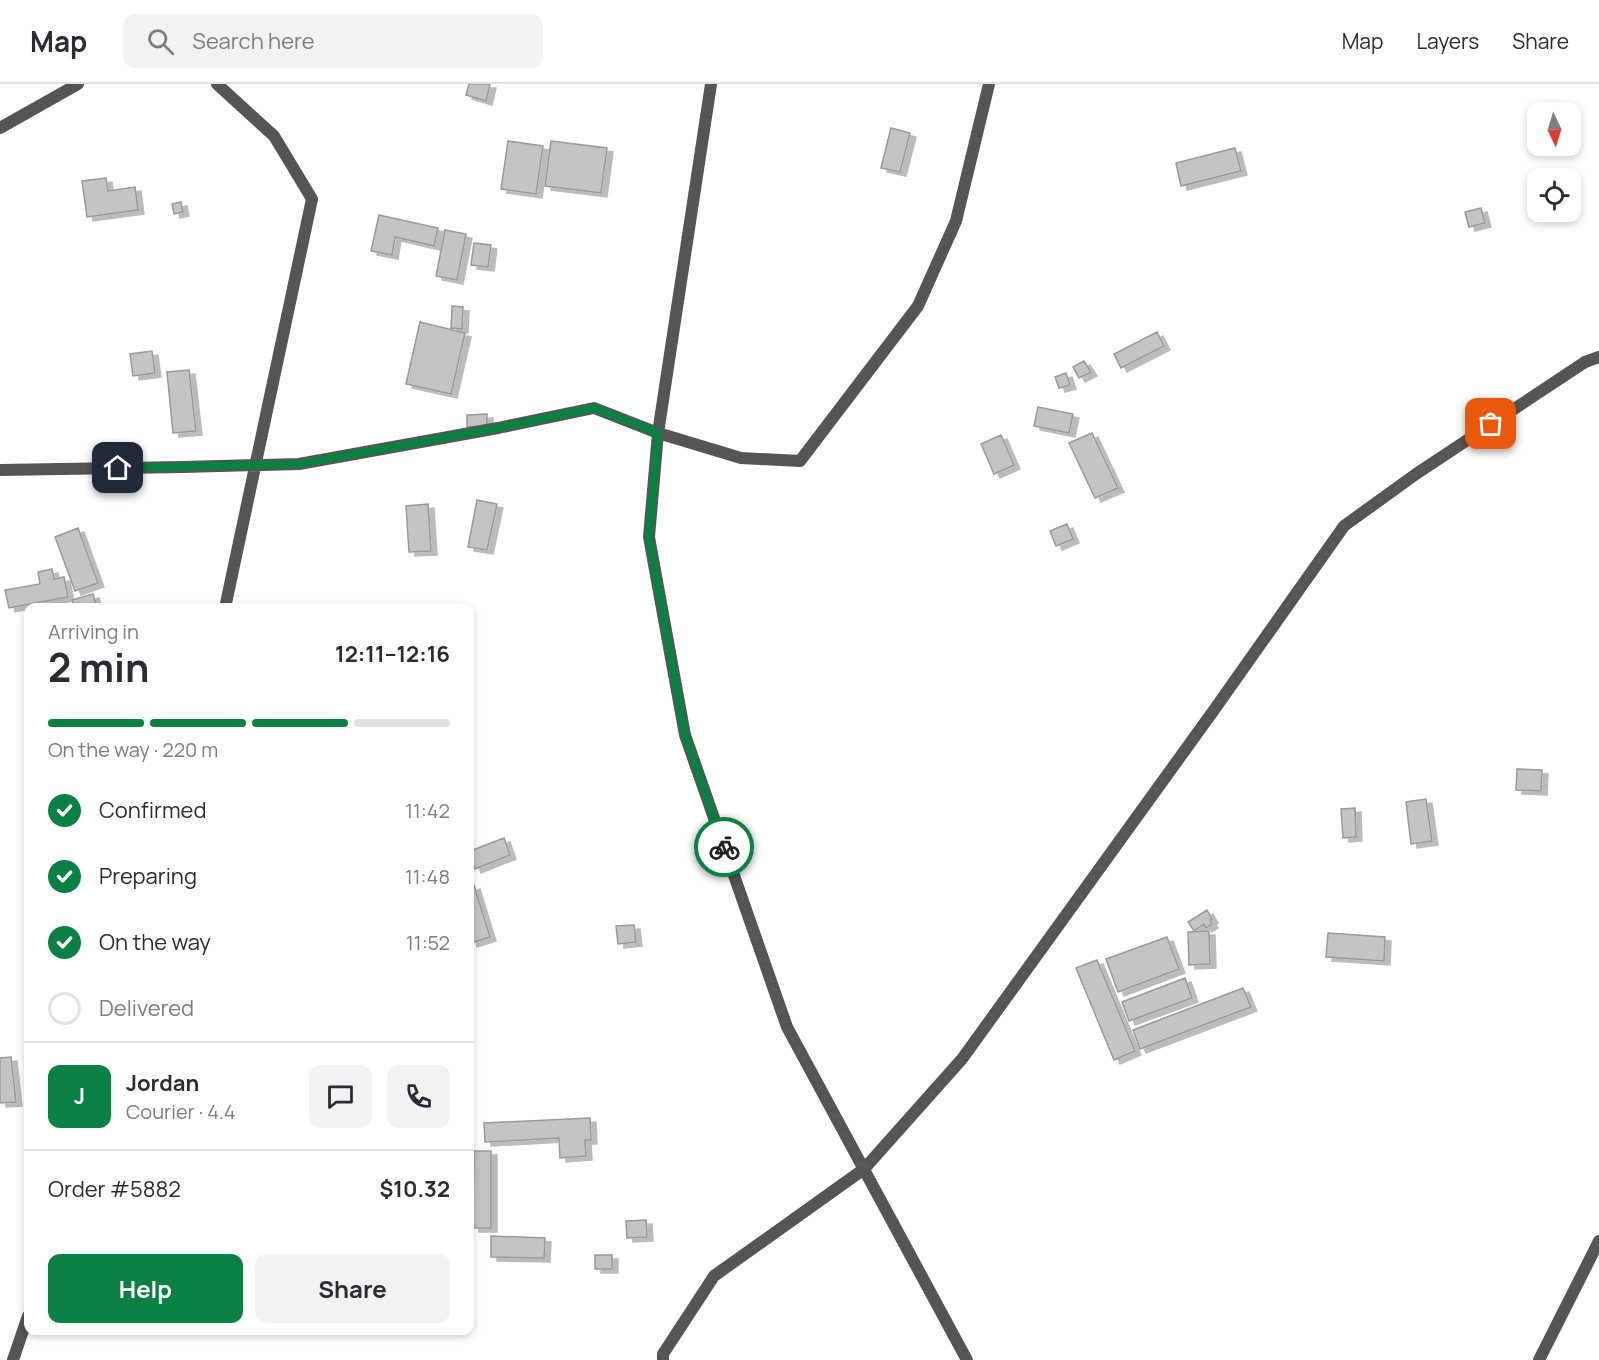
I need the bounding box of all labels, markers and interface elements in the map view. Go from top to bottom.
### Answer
search box [123,14,543,68]
text: Map [30,22,87,60]
icon: search [144,25,177,58]
text: Search here [192,26,315,56]
text: Map [1342,27,1383,55]
text: Layers [1416,27,1479,55]
text: Share [1512,27,1569,55]
north arrow [1527,102,1581,156]
map controls [1527,102,1581,222]
button: locate [1527,168,1581,222]
pin [1465,398,1516,449]
icon: bag [1474,407,1507,440]
pin [92,442,143,493]
icon: home [101,451,134,484]
text: Arriving in [48,618,139,645]
text: 12:11–12:16 [335,639,450,669]
text: 2 min [48,640,149,694]
text: On the way · 220 m [48,736,218,763]
icon: check [48,794,81,827]
text: Confirmed [99,795,207,825]
text: 11:42 [405,797,450,824]
courier [694,817,754,877]
icon: bike [708,831,741,864]
icon: check [48,860,81,893]
text: Preparing [99,861,197,891]
text: 11:48 [405,863,450,890]
icon: check [48,926,81,959]
text: On the way [99,927,211,957]
text: 11:52 [406,929,450,956]
text: Delivered [99,993,194,1023]
button: chat [309,1065,372,1128]
button: phone [387,1065,450,1128]
text: Jordan [126,1068,199,1098]
text: J [74,1081,85,1111]
text: Courier · 4.4 [126,1098,236,1125]
text: Order #5882 [48,1174,181,1204]
text: $10.32 [380,1174,450,1204]
button: Help [48,1254,243,1323]
button: Share [255,1254,450,1323]

